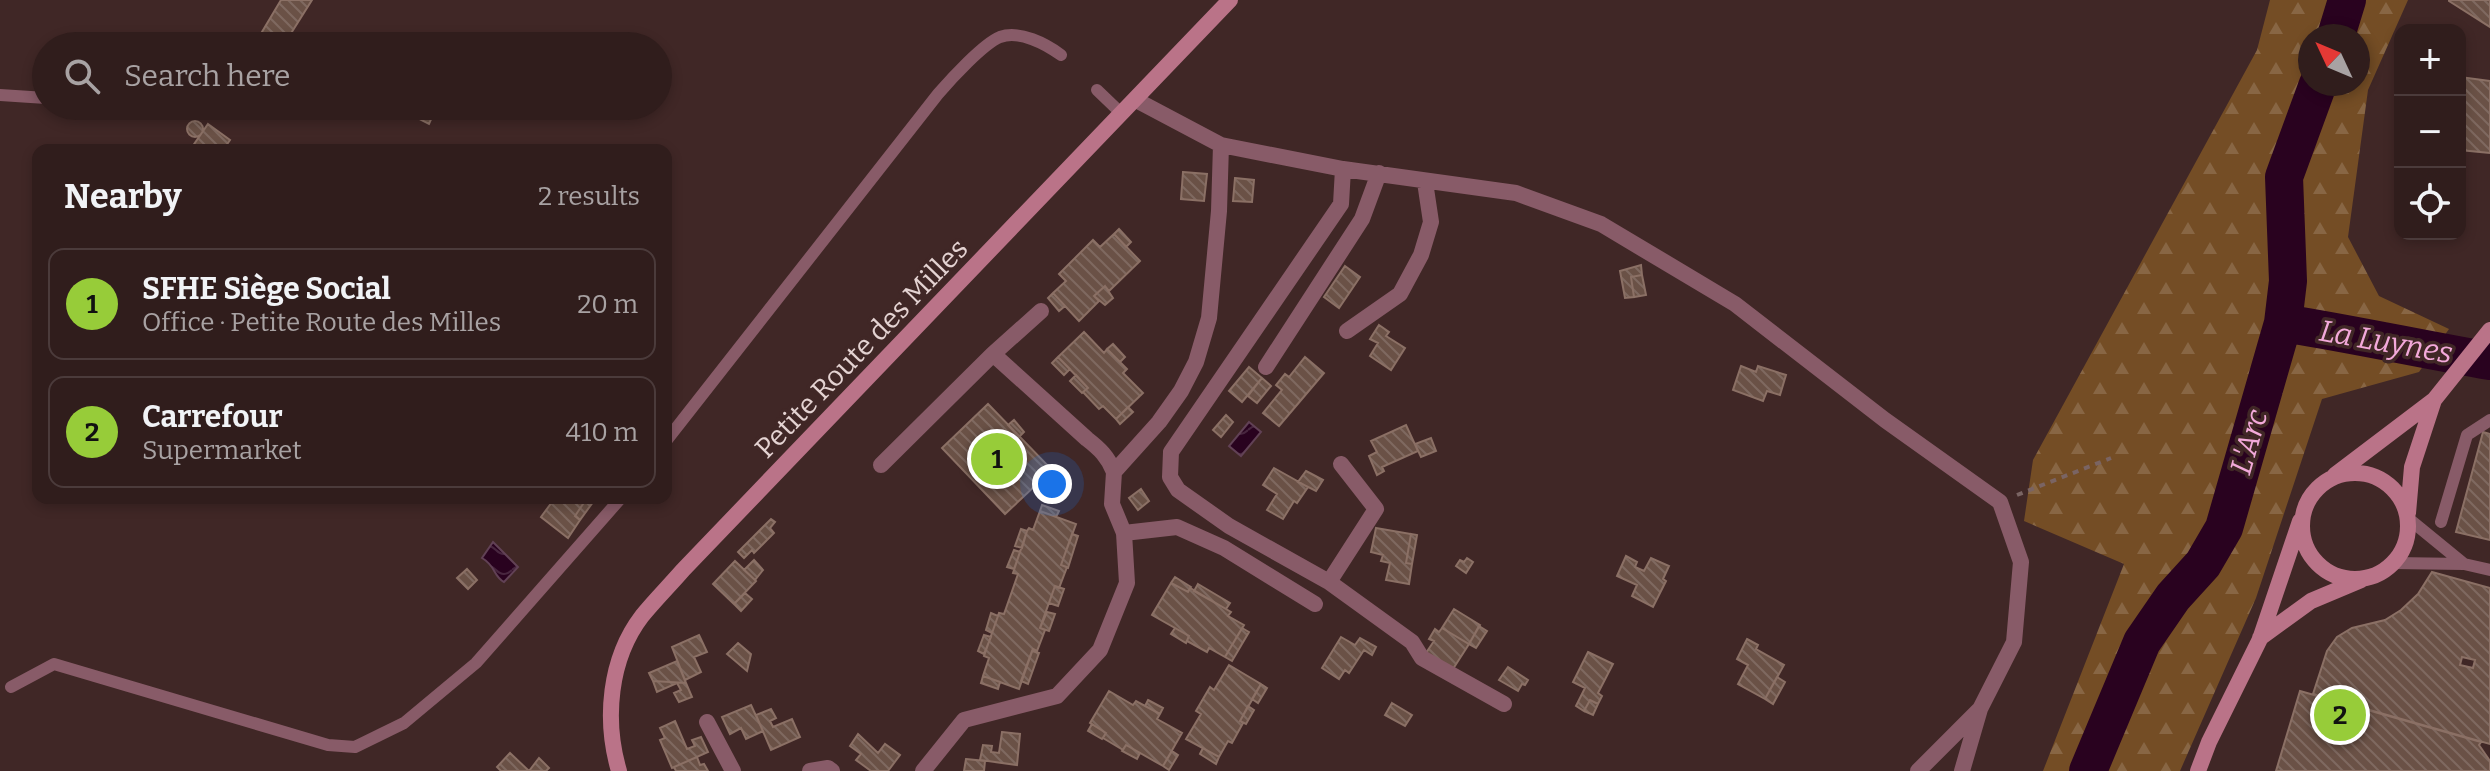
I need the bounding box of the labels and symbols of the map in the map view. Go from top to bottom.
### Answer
north arrow [2298,24,2370,96]
street label: Petite Route des Milles [748,232,975,465]
water label: La Luynes [2317,313,2455,371]
water label: L'Arc [2223,405,2275,478]
pin: 1 [971,429,1023,489]
your location [1032,464,1072,504]
pin: 2 [2314,685,2366,745]

